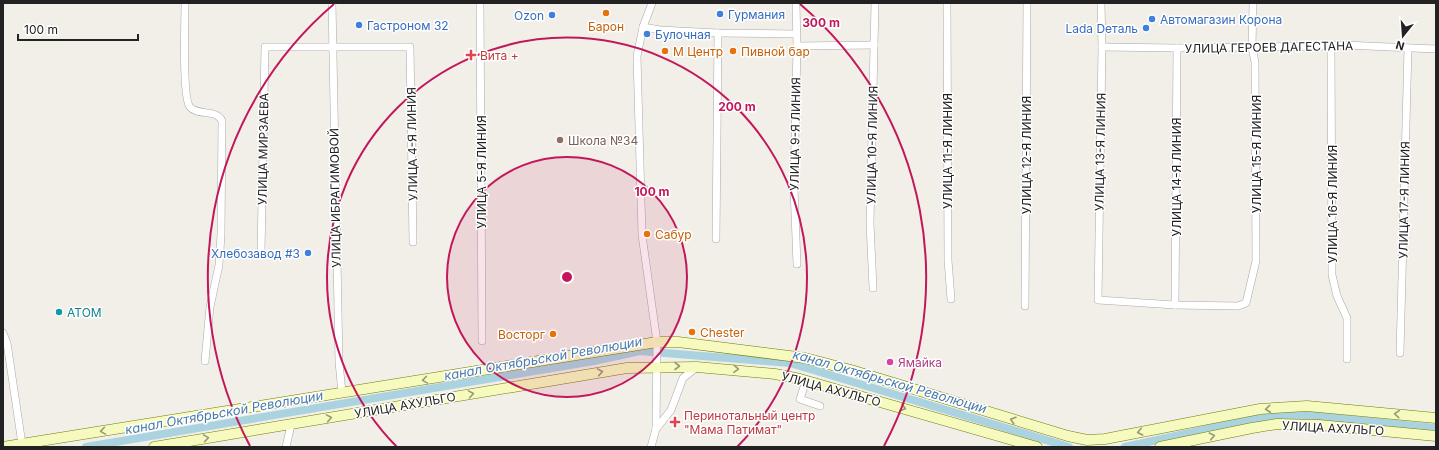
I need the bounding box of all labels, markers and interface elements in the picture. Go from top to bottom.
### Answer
place label: Гурмания [728,7,785,22]
place label: Ozon [514,8,544,23]
marker: Барон [601,8,611,18]
marker: Гурмания [715,9,725,19]
marker: Ozon [547,10,557,20]
place label: Автомагазин Корона [1160,12,1282,27]
marker: Автомагазин Корона [1147,14,1157,24]
text: 300 m [802,15,840,30]
scale bar [18,16,138,42]
north arrow [1383,16,1423,56]
place label: Гастроном 32 [367,18,449,33]
place label: Барон [588,19,624,34]
marker: Гастроном 32 [354,20,364,30]
place label: Lada Dеталь [1065,21,1138,36]
text: 100 m [24,22,58,37]
marker: Lada Dеталь [1141,23,1151,33]
place label: Булочная [655,27,711,42]
marker: Булочная [642,29,652,39]
street label: УЛИЦА ГЕРОЕВ ДАГЕСТАНА [1185,38,1353,56]
text: N [1394,38,1406,53]
place label: М Центр [673,44,723,59]
place label: Пивной бар [741,44,810,59]
marker: М Центр [660,46,670,56]
marker: Пивной бар [728,46,738,56]
place label: Вита + [480,48,519,63]
marker: Вита + [465,49,477,61]
street label: УЛИЦА 9-Я ЛИНИЯ [787,77,803,191]
street label: УЛИЦА 10-Я ЛИНИЯ [863,86,881,204]
street label: УЛИЦА 4-Я ЛИНИЯ [404,87,420,201]
street label: УЛИЦА МИРЗАЕВА [255,93,271,205]
street label: УЛИЦА 11-Я ЛИНИЯ [940,93,955,209]
street label: УЛИЦА 13-Я ЛИНИЯ [1091,93,1109,211]
street label: УЛИЦА 15-Я ЛИНИЯ [1249,95,1264,213]
street label: УЛИЦА 12-Я ЛИНИЯ [1019,96,1034,214]
text: 200 m [718,99,756,114]
street label: УЛИЦА 5-Я ЛИНИЯ [474,115,489,229]
street label: УЛИЦА 14-Я ЛИНИЯ [1169,118,1184,236]
street label: УЛИЦА ИБРАГИМОВОЙ [326,128,344,268]
place label: Школа №34 [568,133,638,148]
marker: Школа №34 [555,135,565,145]
street label: УЛИЦА 17-Я ЛИНИЯ [1395,141,1413,259]
street label: УЛИЦА 16-Я ЛИНИЯ [1325,145,1340,263]
text: 100 m [634,184,670,199]
place label: Сабур [655,227,692,242]
marker: Сабур [642,229,652,239]
place label: Хлебозавод #3 [211,246,300,261]
marker: Хлебозавод #3 [303,248,313,258]
centre of rings [560,270,574,284]
place label: АТОМ [67,305,102,320]
marker: АТОМ [54,307,64,317]
place label: Chester [700,325,745,340]
place label: Восторг [498,327,545,342]
marker: Chester [687,327,697,337]
marker: Восторг [548,329,558,339]
water label: канал Октябрьской Революции [443,333,644,383]
water label: канал Октябрьской Революции [791,346,989,416]
place label: Ямайка [898,355,942,370]
marker: Ямайка [885,357,895,367]
one-way arrow [674,362,680,371]
one-way arrow [733,365,739,374]
one-way arrow [597,368,603,377]
street label: УЛИЦА АХУЛЬГО [780,369,882,409]
one-way arrow [422,375,428,383]
water label: канал Октябрьской Революции [124,387,325,437]
street label: УЛИЦА АХУЛЬГО [353,389,457,421]
one-way arrow [468,390,475,399]
one-way arrow [900,404,906,412]
one-way arrow [1265,404,1271,413]
place label: Перинотальный центр "Мама Патимат" [684,408,815,437]
one-way arrow [1394,410,1400,419]
one-way arrow [326,414,333,423]
marker: Перинотальный центр "Мама Патимат" [669,416,681,428]
one-way arrow [1010,416,1017,425]
street label: УЛИЦА АХУЛЬГО [1281,418,1385,438]
one-way arrow [100,426,106,435]
one-way arrow [1137,428,1143,436]
one-way arrow [1209,432,1215,441]
one-way arrow [203,434,209,443]

